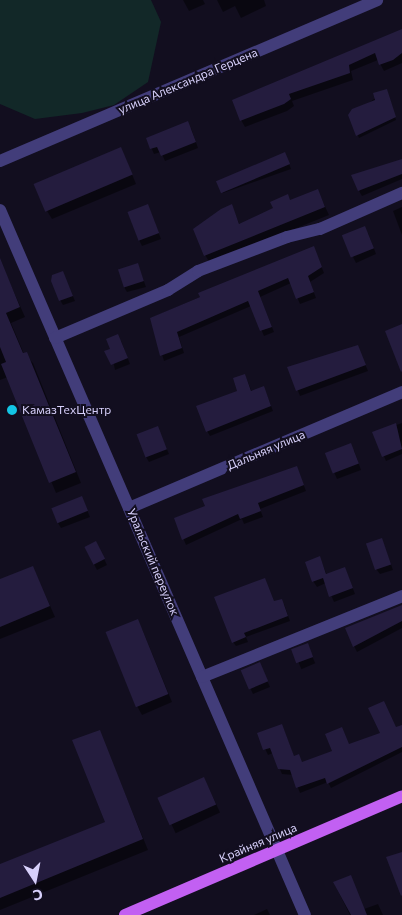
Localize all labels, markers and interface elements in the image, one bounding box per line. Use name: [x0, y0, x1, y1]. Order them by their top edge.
street label: улица Александра Герцена: [116, 45, 260, 117]
place label: КамазТехЦентр: [22, 403, 111, 417]
marker: КамазТехЦентр: [6, 404, 18, 416]
street label: Дальняя улица: [225, 427, 307, 473]
street label: Уральский переулок: [124, 506, 182, 618]
street label: Крайняя улица: [217, 820, 299, 866]
north arrow: [10, 855, 60, 905]
text: С: [32, 886, 44, 904]

